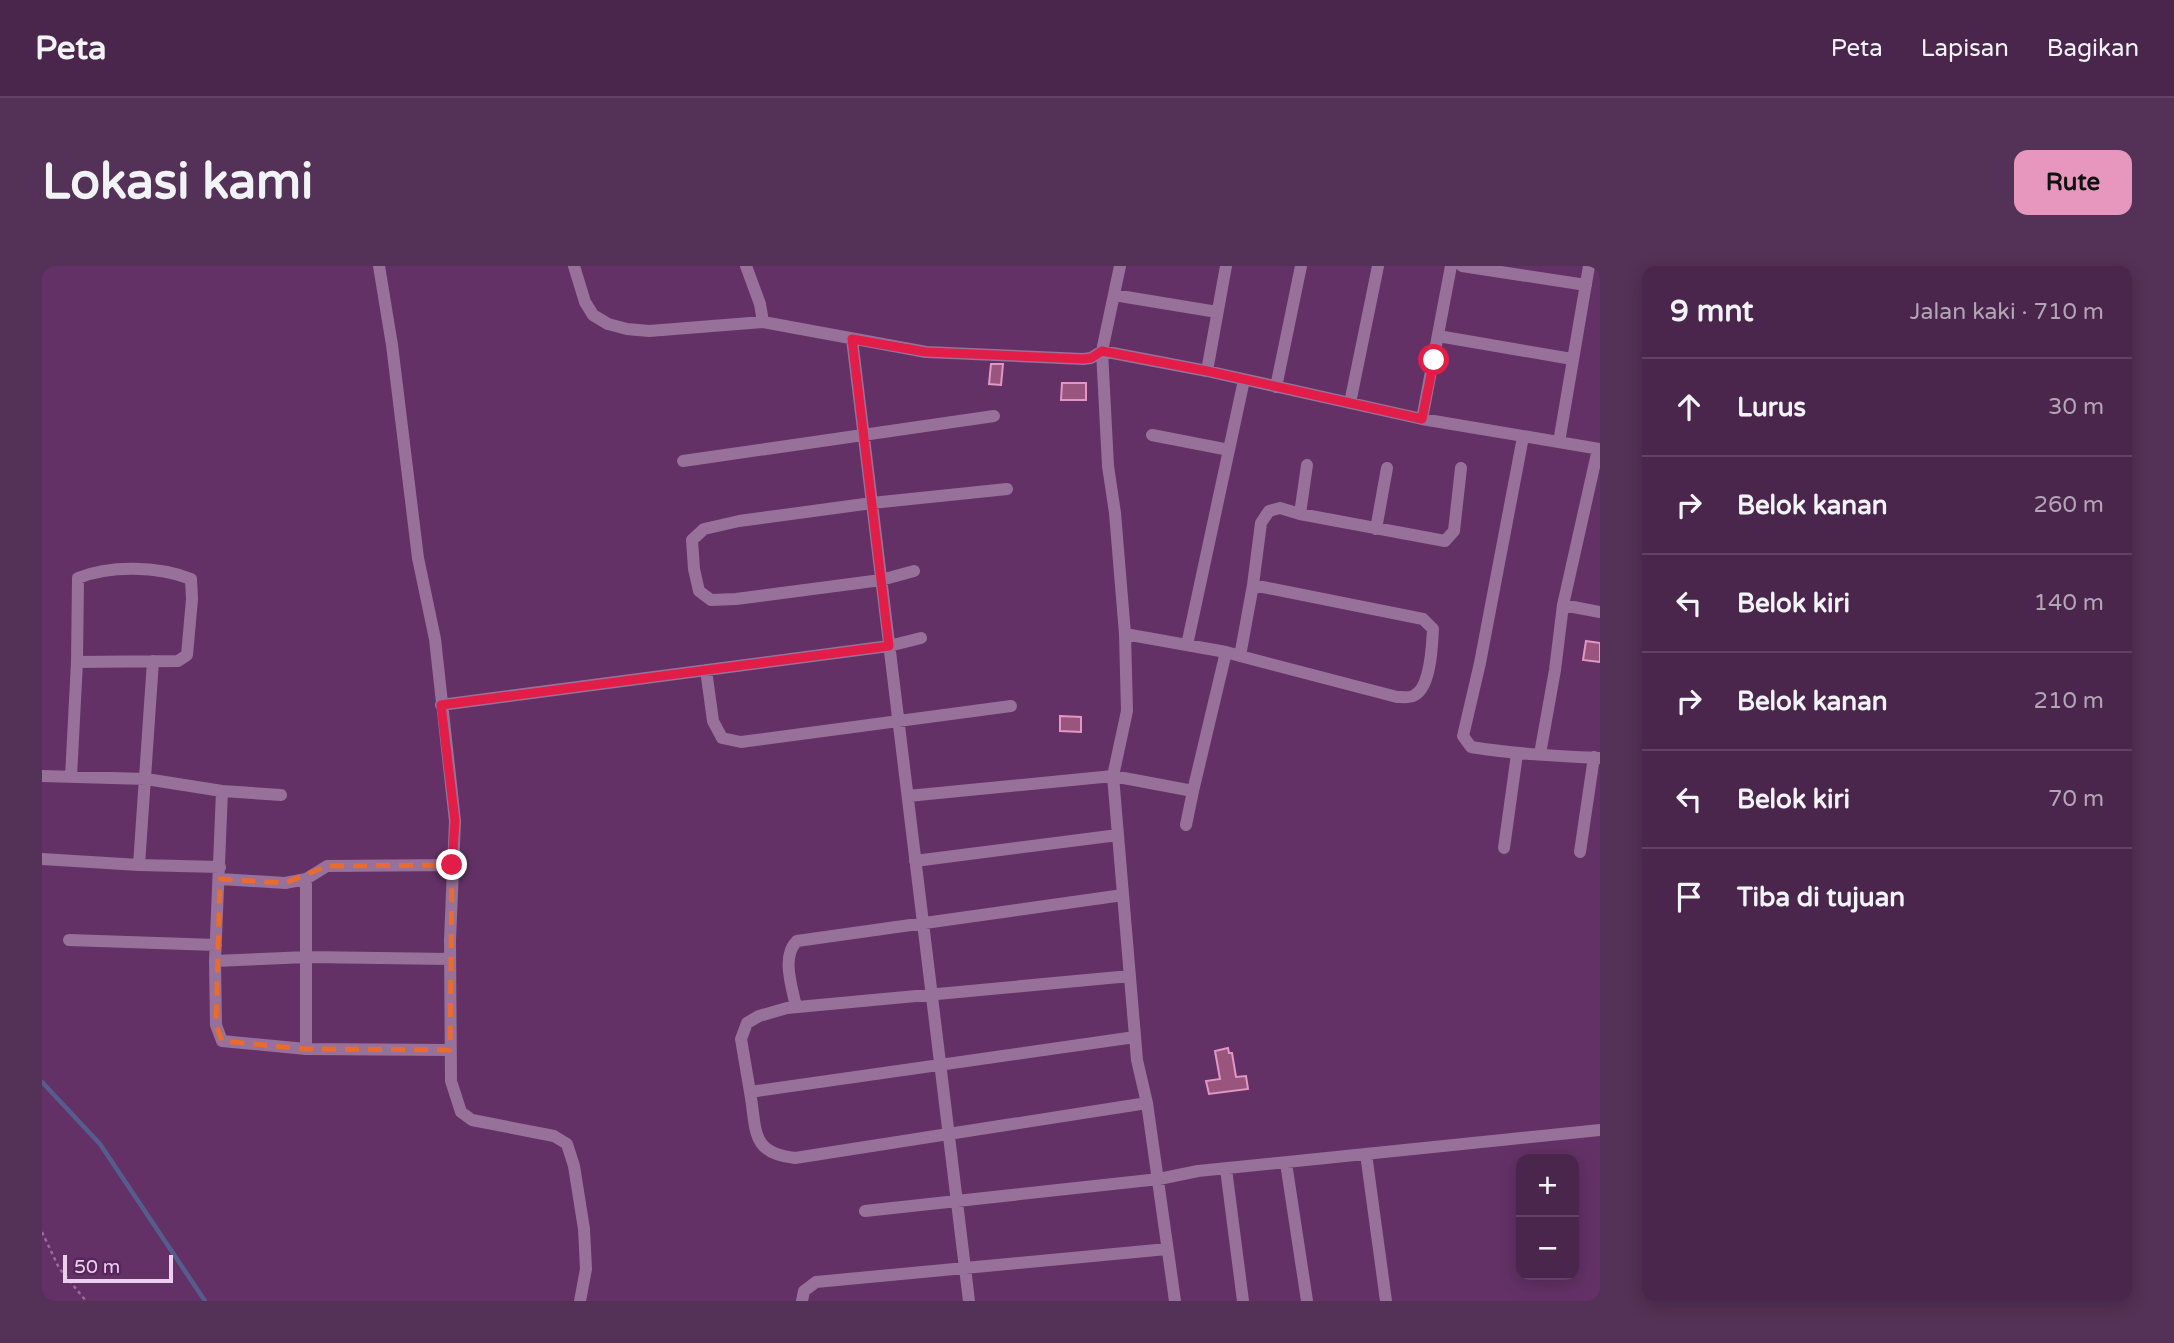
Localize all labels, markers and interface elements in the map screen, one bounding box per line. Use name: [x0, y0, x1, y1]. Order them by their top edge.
text: Peta: [35, 29, 107, 68]
text: Peta: [1831, 34, 1883, 63]
text: Lapisan: [1921, 34, 2009, 63]
text: Bagikan: [2047, 34, 2139, 63]
button: Rute: [2014, 150, 2132, 215]
text: Lokasi kami: [42, 153, 313, 212]
text: 9 mnt: [1670, 293, 1754, 330]
text: Jalan kaki · 710 m: [1910, 298, 2104, 326]
route start: [1418, 344, 1449, 375]
icon: ahead: [1670, 388, 1708, 426]
text: Lurus: [1737, 392, 1806, 423]
text: 30 m: [2048, 393, 2104, 421]
icon: right: [1670, 486, 1708, 524]
text: Belok kanan: [1737, 490, 1888, 521]
text: 260 m: [2034, 491, 2104, 519]
icon: left: [1670, 584, 1708, 622]
text: Belok kiri: [1737, 588, 1850, 619]
text: 140 m: [2034, 589, 2104, 617]
icon: right: [1670, 682, 1708, 720]
text: Belok kanan: [1737, 686, 1888, 717]
text: 210 m: [2034, 687, 2104, 715]
icon: left: [1670, 780, 1708, 818]
text: Belok kiri: [1737, 784, 1850, 815]
text: 70 m: [2048, 785, 2104, 813]
route end: [436, 849, 467, 880]
icon: arrive: [1670, 878, 1708, 916]
text: Tiba di tujuan: [1737, 882, 1905, 913]
map controls: [1516, 1154, 1579, 1280]
button: +: [1516, 1154, 1579, 1217]
button: −: [1516, 1217, 1579, 1280]
scale bar: [63, 1252, 173, 1284]
text: 50 m: [74, 1256, 120, 1278]

